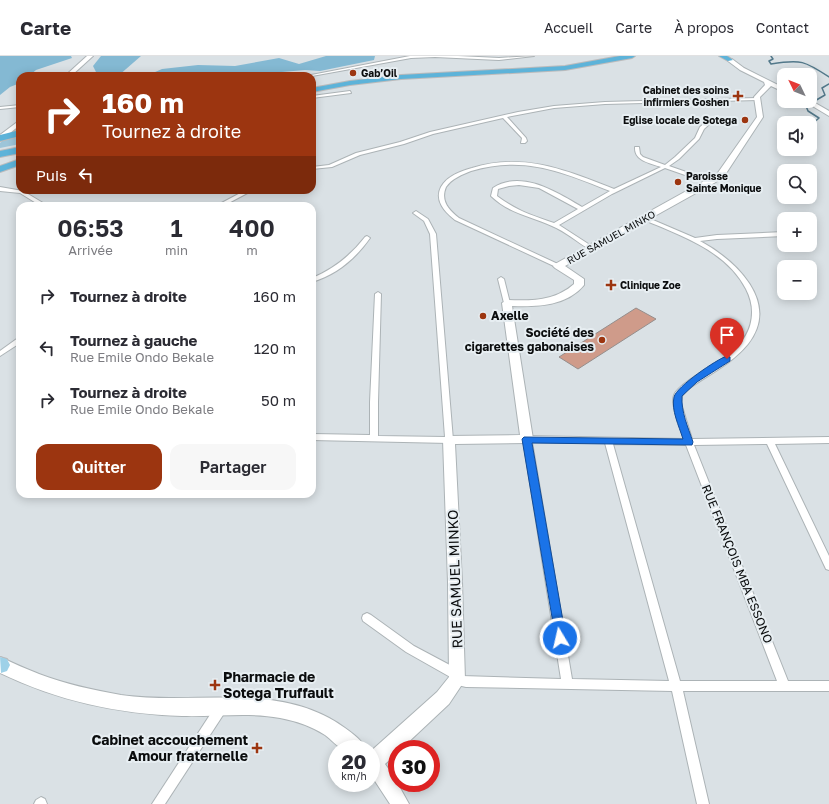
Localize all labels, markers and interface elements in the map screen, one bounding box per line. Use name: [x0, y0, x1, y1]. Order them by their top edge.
text: Carte: [20, 16, 71, 39]
text: Accueil: [544, 19, 593, 36]
text: Carte: [615, 19, 652, 36]
text: À propos: [674, 19, 734, 36]
text: Contact: [756, 19, 809, 36]
place label: Gab’Oil: [361, 67, 398, 79]
marker: Gab’Oil: [348, 68, 358, 78]
north arrow: [777, 68, 817, 108]
map controls: [777, 68, 817, 300]
place label: Cabinet des soins infirmiers Goshen: [643, 84, 729, 108]
text: 160 m: [102, 86, 184, 119]
icon: right: [36, 88, 88, 140]
marker: Cabinet des soins infirmiers Goshen: [732, 90, 744, 102]
place label: Eglise locale de Sotega: [623, 114, 737, 126]
marker: Eglise locale de Sotega: [740, 115, 750, 125]
button: sound: [777, 116, 817, 156]
text: Tournez à droite: [102, 120, 241, 142]
icon: left: [75, 164, 97, 186]
button: search: [777, 164, 817, 204]
text: Puis: [36, 166, 67, 184]
place label: Paroisse Sainte Monique: [686, 170, 761, 194]
marker: Paroisse Sainte Monique: [673, 177, 683, 187]
street label: RUE SAMUEL MINKO: [565, 208, 657, 266]
button: +: [777, 212, 817, 252]
text: 06:53: [57, 213, 124, 242]
text: 1: [170, 213, 182, 242]
text: 400: [229, 213, 275, 242]
text: Arrivée: [68, 242, 113, 258]
text: min: [165, 242, 188, 258]
text: m: [246, 242, 258, 258]
button: −: [777, 260, 817, 300]
marker: Clinique Zoe: [605, 279, 617, 291]
place label: Clinique Zoe: [620, 279, 681, 291]
icon: right: [36, 285, 58, 307]
text: Tournez à droite: [70, 287, 187, 305]
text: 160 m: [253, 287, 296, 305]
place label: Axelle: [491, 308, 529, 323]
marker: Axelle: [478, 311, 488, 321]
pin: [710, 318, 744, 359]
icon: arrive: [716, 324, 738, 346]
place label: Société des cigarettes gabonaises: [465, 325, 594, 354]
text: Tournez à gauche: [70, 331, 197, 349]
marker: Société des cigarettes gabonaises: [597, 335, 607, 345]
icon: left: [36, 337, 58, 359]
text: 120 m: [254, 339, 296, 357]
text: Rue Emile Ondo Bekale: [70, 349, 214, 365]
text: Tournez à droite: [70, 383, 187, 401]
icon: right: [36, 389, 58, 411]
text: 50 m: [261, 391, 296, 409]
text: Rue Emile Ondo Bekale: [70, 401, 214, 417]
button: Quitter: [36, 444, 162, 490]
button: Partager: [170, 444, 296, 490]
street label: RUE FRANÇOIS MBA ESSONO: [699, 482, 776, 645]
street label: RUE SAMUEL MINKO: [444, 509, 465, 649]
position arrow: [539, 617, 581, 659]
place label: Pharmacie de Sotega Truffault: [223, 668, 334, 701]
marker: Pharmacie de Sotega Truffault: [210, 680, 220, 690]
place label: Cabinet accouchement Amour fraternelle: [91, 731, 248, 764]
speed limit sign: 30: [388, 740, 440, 792]
marker: Cabinet accouchement Amour fraternelle: [251, 742, 263, 754]
text: 20: [341, 749, 367, 773]
text: km/h: [341, 770, 367, 782]

